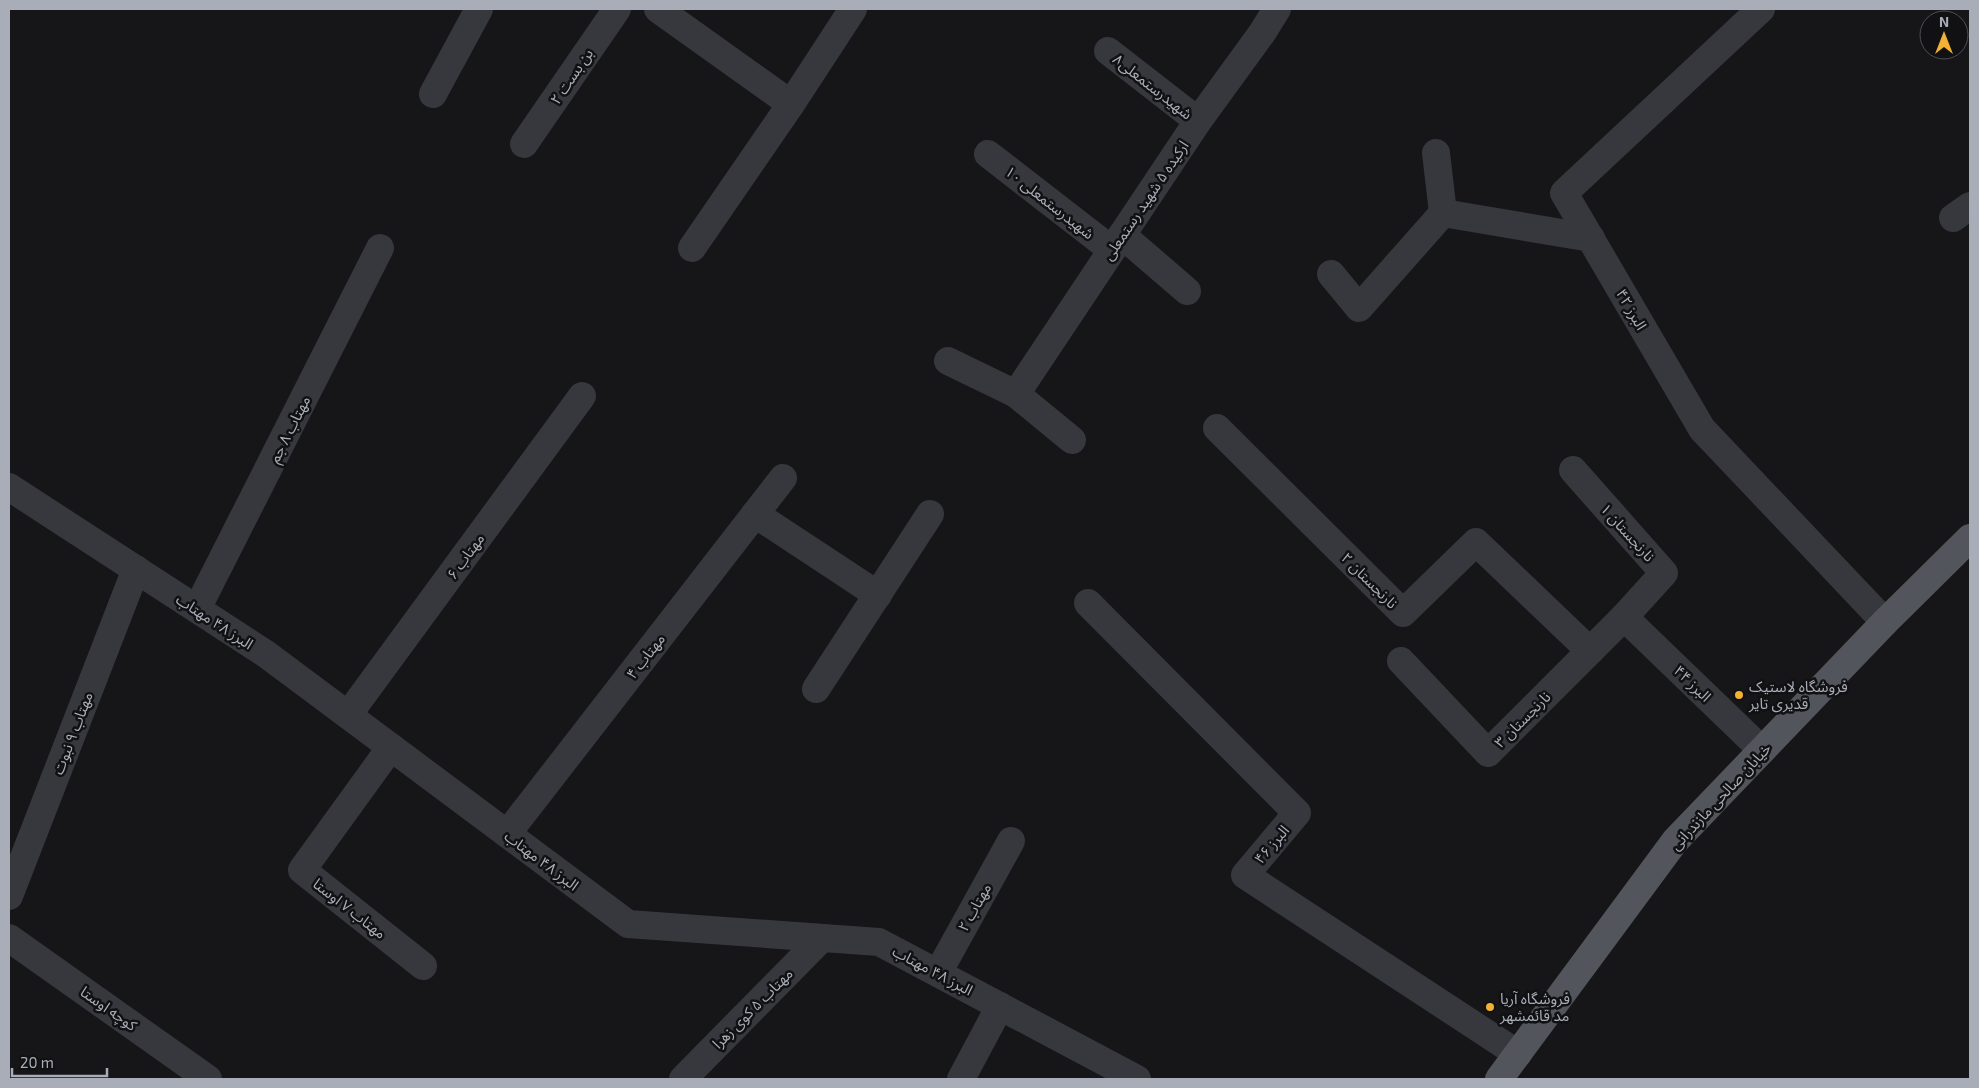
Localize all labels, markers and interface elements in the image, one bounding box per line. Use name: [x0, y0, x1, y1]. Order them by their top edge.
north arrow: [1919, 10, 1969, 60]
text: N: [1939, 13, 1949, 30]
street label: بن بست ۲: [546, 45, 597, 108]
street label: شهیدرستمعلی۸: [1109, 49, 1197, 124]
street label: ارکیده ۵ شهید رستمعلی: [1098, 137, 1193, 264]
street label: شهیدرستمعلی ۱۰: [1001, 162, 1098, 243]
street label: البرز ۴۲: [1612, 285, 1651, 333]
street label: مهتاب ۸ جم: [264, 392, 316, 467]
street label: نارنجستان ۱: [1596, 499, 1659, 565]
street label: مهتاب ۶: [442, 530, 488, 583]
street label: نارنجستان ۲: [1337, 548, 1402, 613]
street label: البرز ۴۸ مهتاب: [173, 589, 257, 653]
street label: مهتاب ۴: [622, 630, 669, 683]
street label: البرز ۴۴: [1670, 661, 1715, 706]
place label: فروشگاه لاستیک قدیری تایر: [1748, 677, 1848, 713]
street label: نارنجستان ۳: [1490, 687, 1555, 752]
street label: مهتاب ۹ نبوت: [48, 689, 97, 777]
marker: فروشگاه لاستیک قدیری تایر: [1733, 689, 1745, 701]
street label: خیابان صالحی مازندرانی: [1666, 739, 1775, 854]
street label: البرز ۴۶: [1250, 821, 1293, 868]
street label: البرز ۴۸ مهتاب: [501, 826, 583, 895]
street label: مهتاب ۷ اوستا: [309, 874, 390, 943]
street label: مهتاب ۲: [953, 880, 995, 935]
street label: البرز ۴۸ مهتاب: [889, 941, 976, 1000]
street label: مهتاب ۵ کوی زهرا: [708, 964, 797, 1053]
street label: کوچه اوستا: [76, 982, 141, 1036]
place label: فروشگاه آریا مد قائمشهر: [1499, 989, 1570, 1025]
marker: فروشگاه آریا مد قائمشهر: [1484, 1001, 1496, 1013]
scale bar: [12, 1046, 108, 1078]
text: 20 m: [20, 1053, 54, 1071]

